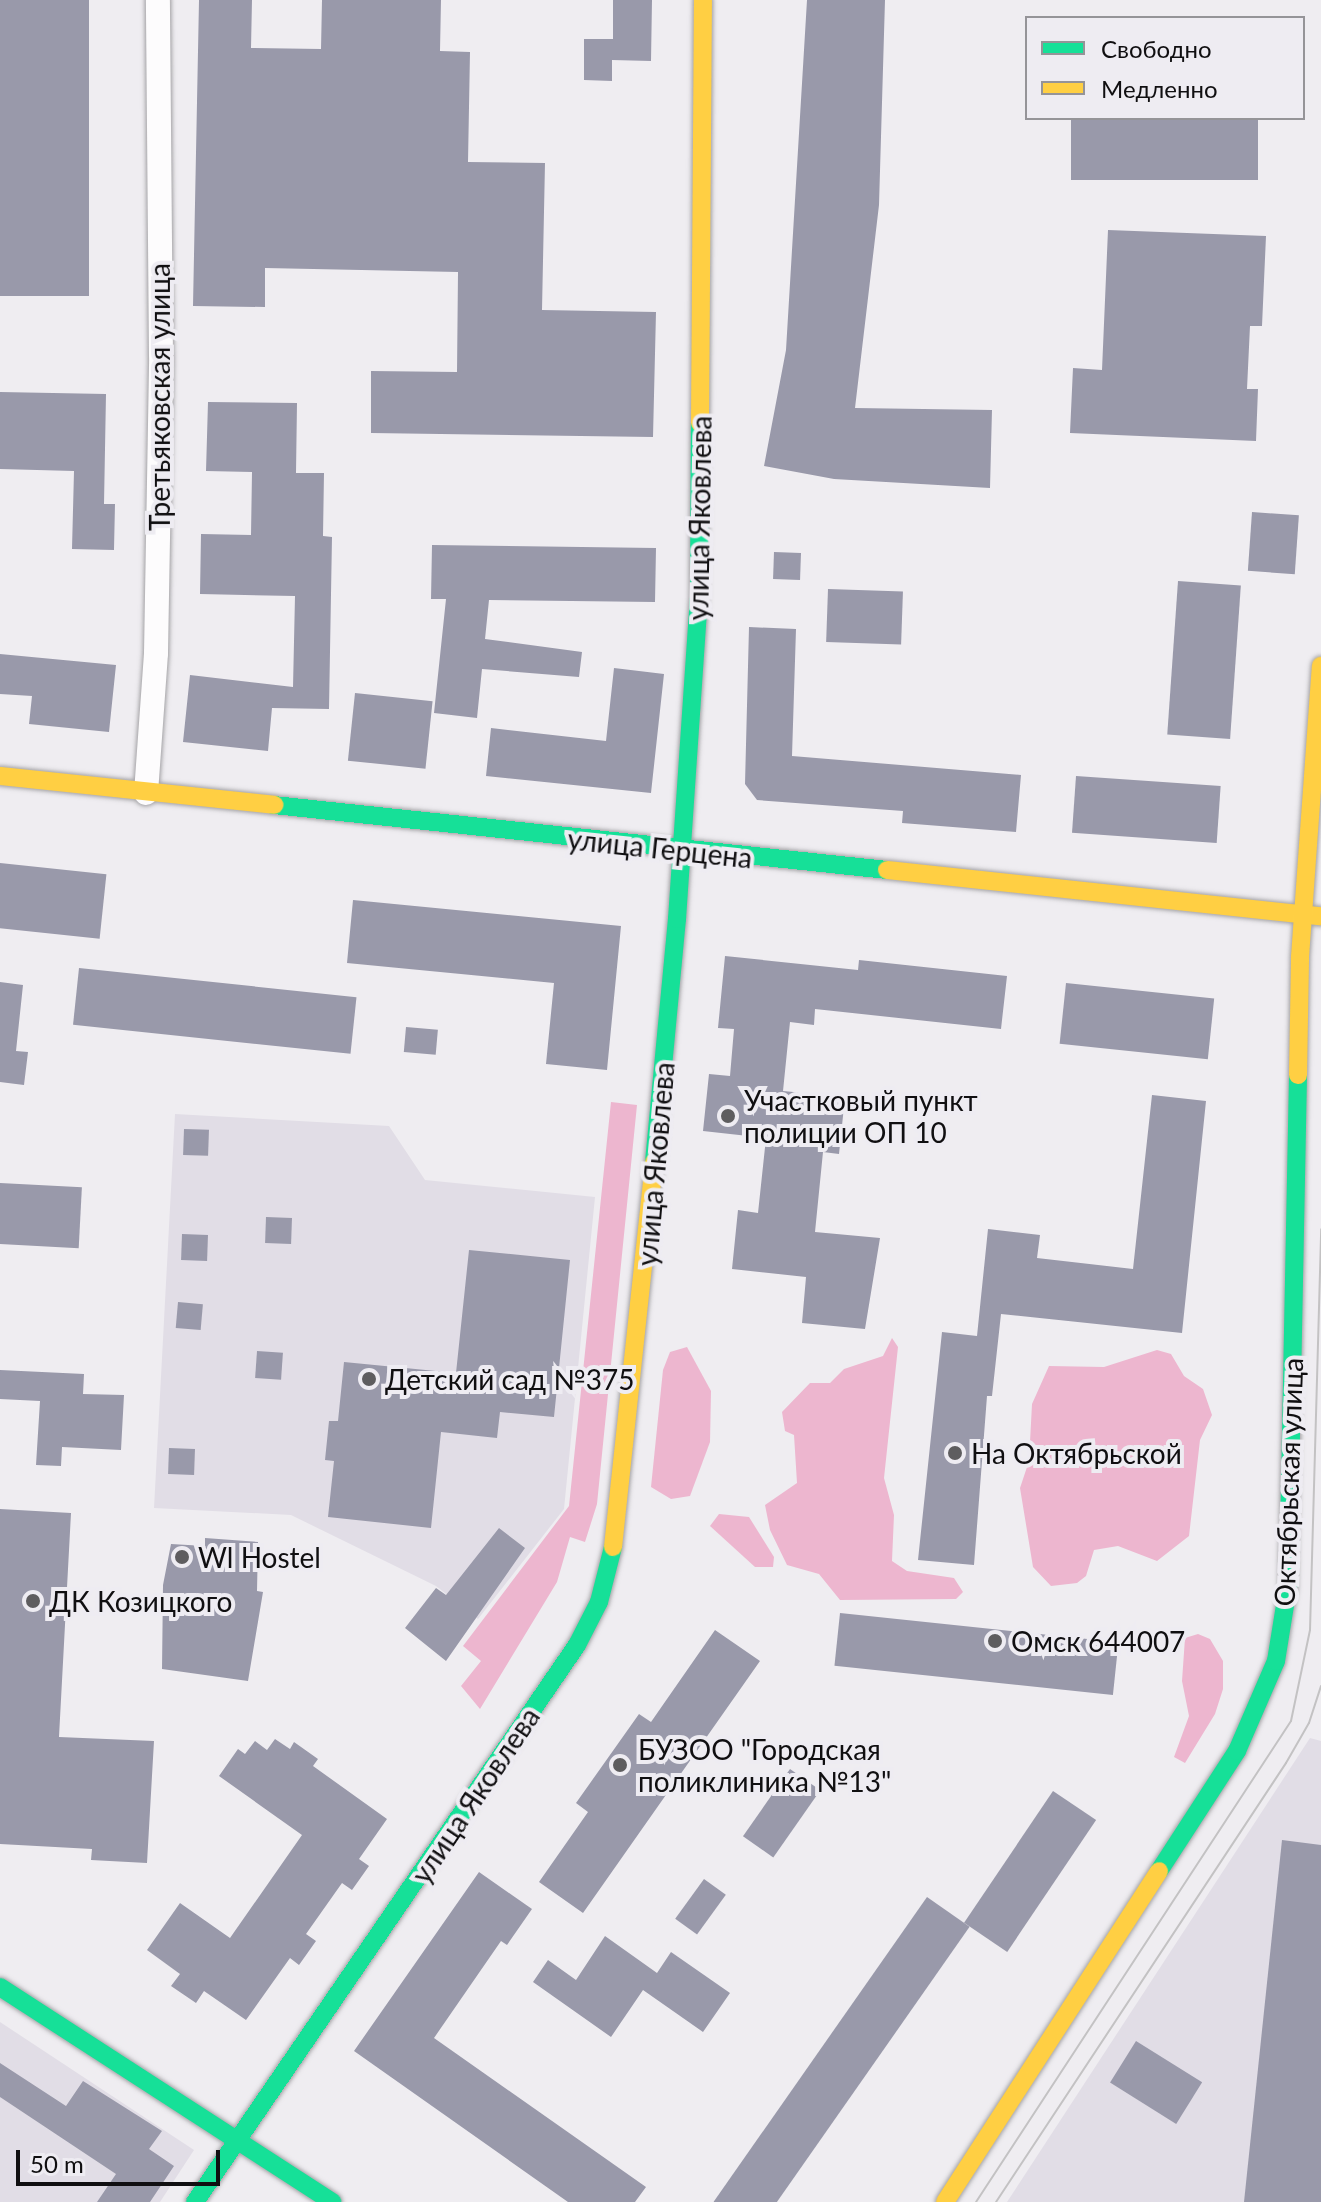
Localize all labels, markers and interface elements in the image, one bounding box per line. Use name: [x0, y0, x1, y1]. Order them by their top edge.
legend: [1025, 16, 1305, 120]
text: Свободно: [1101, 34, 1212, 63]
text: Медленно: [1101, 74, 1218, 103]
street label: Третьяковская улица: [142, 263, 176, 531]
street label: улица Яковлева: [680, 415, 718, 621]
street label: улица Герцена: [566, 822, 754, 874]
street label: улица Яковлева: [629, 1061, 681, 1267]
place label: Участковый пункт полиции ОП 10: [744, 1083, 978, 1149]
marker: Участковый пункт полиции ОП 10: [719, 1107, 737, 1125]
street label: Октябрьская улица: [1267, 1357, 1309, 1607]
place label: Детский сад №375: [385, 1362, 634, 1396]
marker: Детский сад №375: [360, 1370, 378, 1388]
place label: На Октябрьской: [971, 1436, 1182, 1470]
marker: На Октябрьской: [946, 1444, 964, 1462]
place label: Wl Hostel: [198, 1540, 321, 1574]
marker: Wl Hostel: [173, 1548, 191, 1566]
place label: ДК Козицкого: [49, 1584, 232, 1618]
marker: ДК Козицкого: [24, 1592, 42, 1610]
place label: Омск 644007: [1011, 1624, 1185, 1658]
marker: Омск 644007: [986, 1632, 1004, 1650]
street label: улица Яковлева: [404, 1701, 546, 1889]
place label: БУЗОО "Городская поликлиника №13": [638, 1732, 891, 1798]
marker: БУЗОО "Городская поликлиника №13": [609, 1754, 631, 1776]
scale bar: [20, 2134, 224, 2184]
text: 50 m: [30, 2149, 84, 2178]

